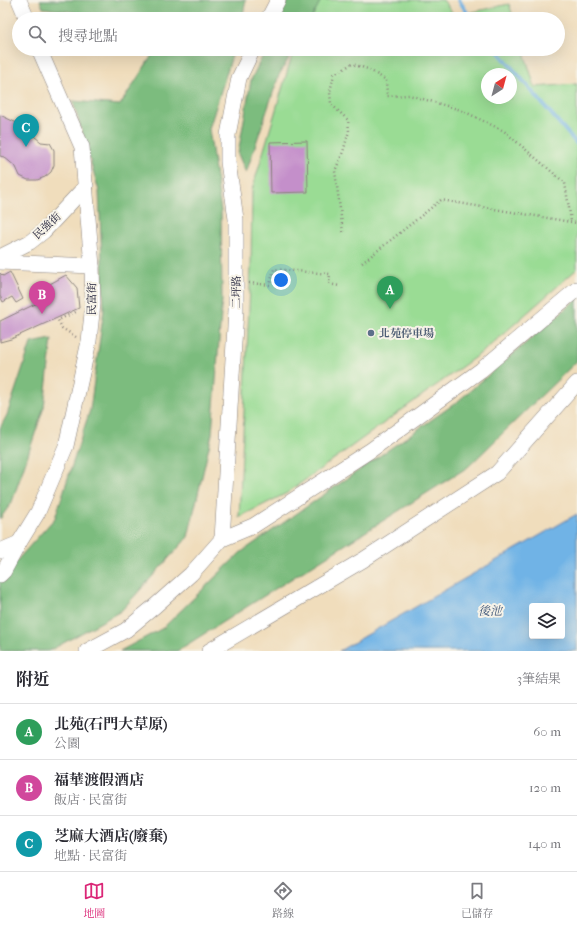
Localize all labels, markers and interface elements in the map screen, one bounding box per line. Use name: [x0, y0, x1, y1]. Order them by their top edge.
search box: [12, 12, 565, 56]
icon: search: [26, 23, 48, 45]
text: 搜尋地點: [58, 27, 118, 45]
north arrow: [481, 68, 517, 104]
pin: C: [13, 114, 39, 147]
street label: 民強街: [30, 210, 64, 242]
your location: [271, 270, 291, 290]
street label: 二坪路: [230, 276, 243, 309]
pin: A: [377, 276, 403, 309]
pin: B: [29, 281, 55, 314]
street label: 民富街: [85, 282, 99, 316]
place label: 北苑停車場: [379, 327, 434, 340]
marker: 北苑停車場: [366, 328, 376, 338]
map controls: [529, 603, 565, 639]
button: layers: [529, 603, 565, 639]
water label: 後池: [478, 604, 504, 618]
text: 附近: [16, 669, 50, 689]
text: 3筆結果: [517, 671, 561, 686]
text: 北苑(石門大草原): [54, 715, 167, 733]
text: A: [25, 724, 33, 739]
text: 60 m: [533, 724, 561, 739]
text: 公園: [54, 736, 80, 751]
text: 福華渡假酒店: [54, 771, 144, 789]
text: B: [25, 780, 33, 795]
text: 120 m: [529, 780, 561, 795]
text: 飯店 · 民富街: [54, 792, 127, 807]
text: 芝麻大酒店(廢棄): [54, 827, 167, 845]
text: C: [25, 836, 33, 851]
text: 140 m: [528, 836, 561, 851]
text: 地點 · 民富街: [54, 848, 127, 863]
tab: 地圖: [83, 880, 105, 920]
tab: 路線: [272, 880, 294, 920]
tab: 已儲存: [461, 880, 494, 920]

